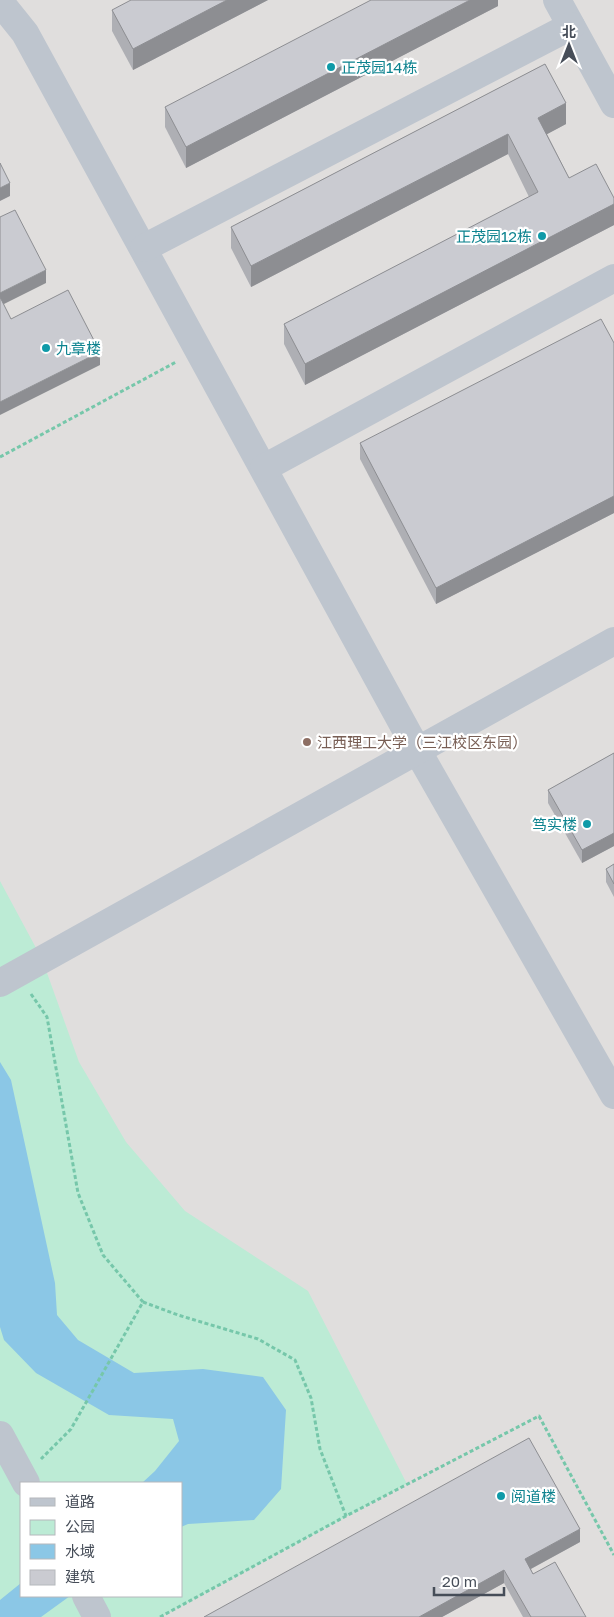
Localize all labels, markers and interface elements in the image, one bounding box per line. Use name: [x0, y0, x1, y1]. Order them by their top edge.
north arrow: [544, 20, 594, 70]
text: 北: [562, 23, 576, 40]
place label: 正茂园14栋: [341, 58, 417, 76]
marker: 正茂园14栋: [325, 61, 337, 73]
place label: 正茂园12栋: [456, 227, 532, 245]
marker: 正茂园12栋: [536, 230, 548, 242]
place label: 九章楼: [56, 339, 101, 357]
marker: 九章楼: [40, 342, 52, 354]
place label: 江西理工大学（三江校区东园）: [317, 733, 527, 751]
marker: 江西理工大学（三江校区东园）: [301, 736, 313, 748]
place label: 笃实楼: [532, 815, 577, 833]
marker: 笃实楼: [581, 818, 593, 830]
legend: [20, 1482, 182, 1597]
place label: 阅道楼: [511, 1487, 556, 1505]
marker: 阅道楼: [495, 1490, 507, 1502]
text: 道路: [65, 1492, 95, 1510]
text: 公园: [65, 1517, 95, 1535]
text: 水域: [65, 1542, 95, 1560]
scale bar: [434, 1564, 504, 1596]
text: 建筑: [65, 1567, 95, 1585]
text: 20 m: [442, 1572, 477, 1590]

